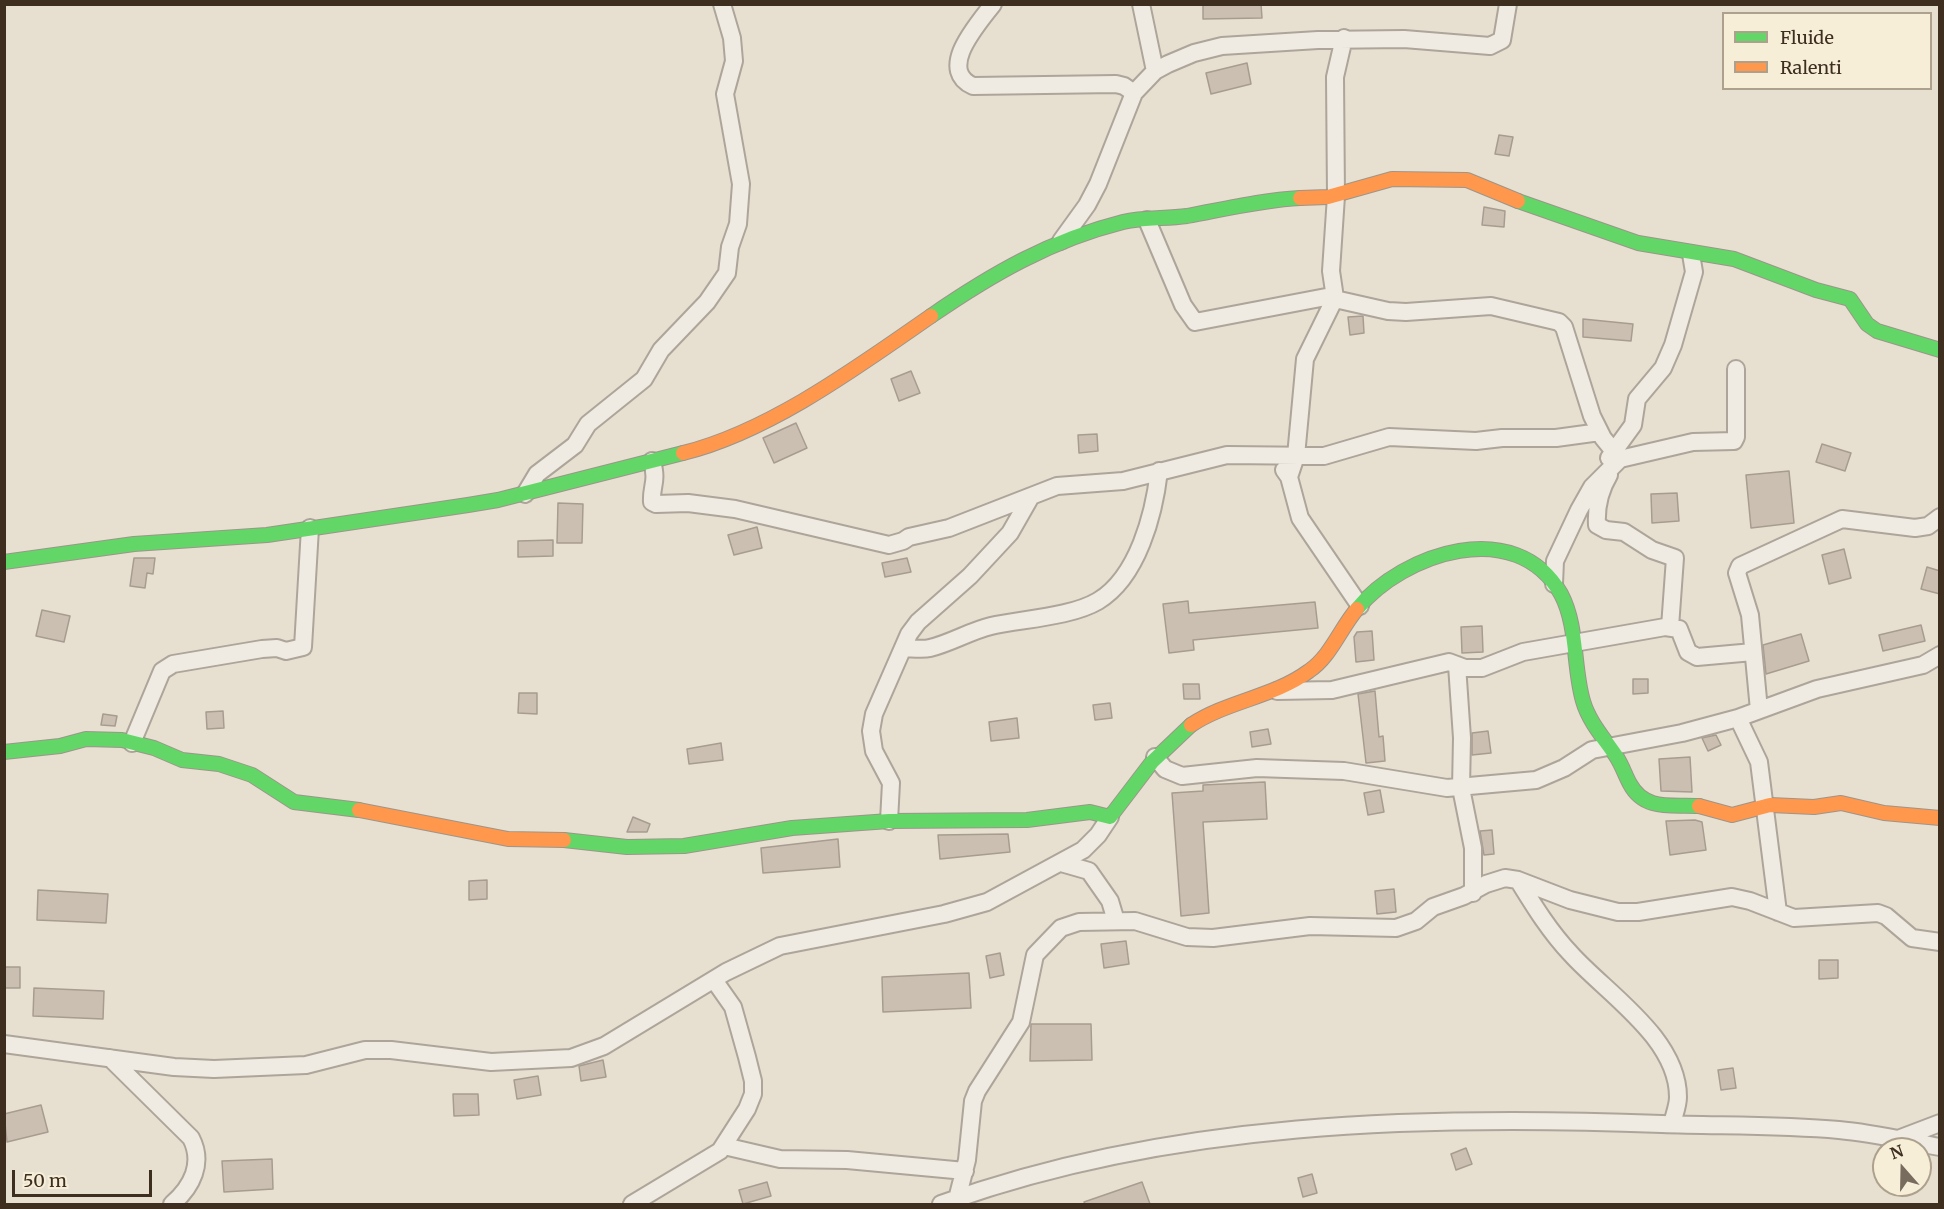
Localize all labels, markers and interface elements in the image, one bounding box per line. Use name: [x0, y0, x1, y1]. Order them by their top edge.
legend: [1722, 12, 1932, 90]
text: Fluide: [1780, 26, 1834, 49]
text: Ralenti: [1780, 56, 1842, 79]
north arrow: [1872, 1137, 1932, 1197]
text: N: [1887, 1140, 1906, 1164]
scale bar: [15, 1158, 154, 1196]
text: 50 m: [23, 1169, 67, 1192]

